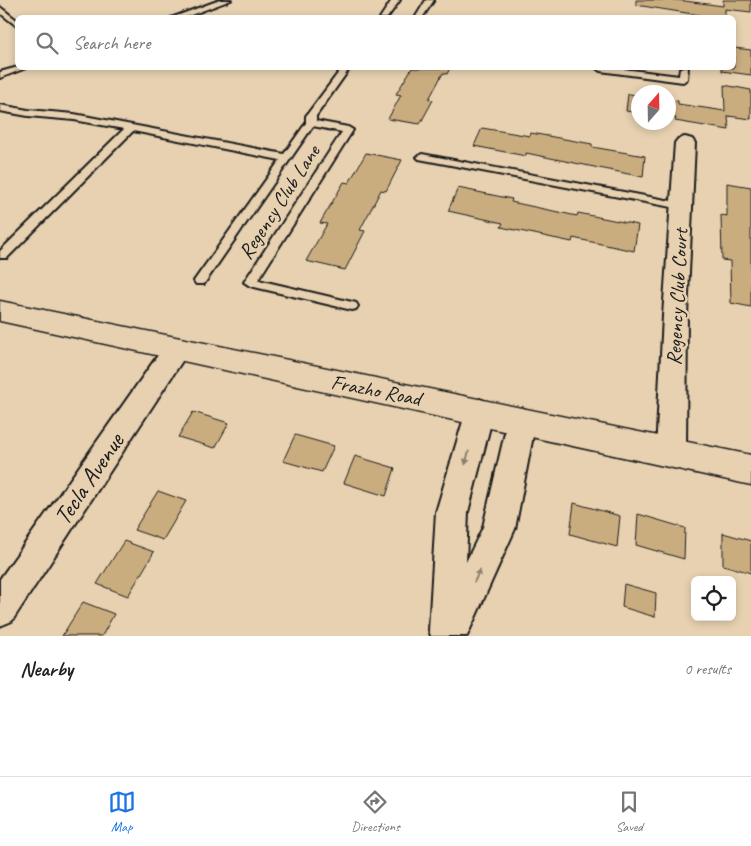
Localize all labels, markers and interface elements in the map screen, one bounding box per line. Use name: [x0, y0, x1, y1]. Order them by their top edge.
search box: [15, 15, 736, 70]
icon: search: [33, 29, 61, 57]
text: Search here: [73, 31, 150, 55]
north arrow: [631, 85, 676, 130]
street label: Regency Club Lane: [232, 139, 326, 264]
street label: Regency Club Court: [660, 226, 694, 366]
street label: Frazho Road: [329, 369, 427, 412]
street label: Tecla Avenue: [47, 425, 132, 531]
one-way arrow: [462, 451, 470, 466]
one-way arrow: [474, 569, 482, 583]
map controls: [691, 576, 736, 621]
button: locate: [691, 576, 736, 621]
text: Nearby: [20, 656, 73, 682]
text: 0 results: [684, 659, 731, 679]
tab: Map: [108, 788, 136, 835]
tab: Directions: [351, 788, 400, 835]
tab: Saved: [615, 788, 643, 835]

